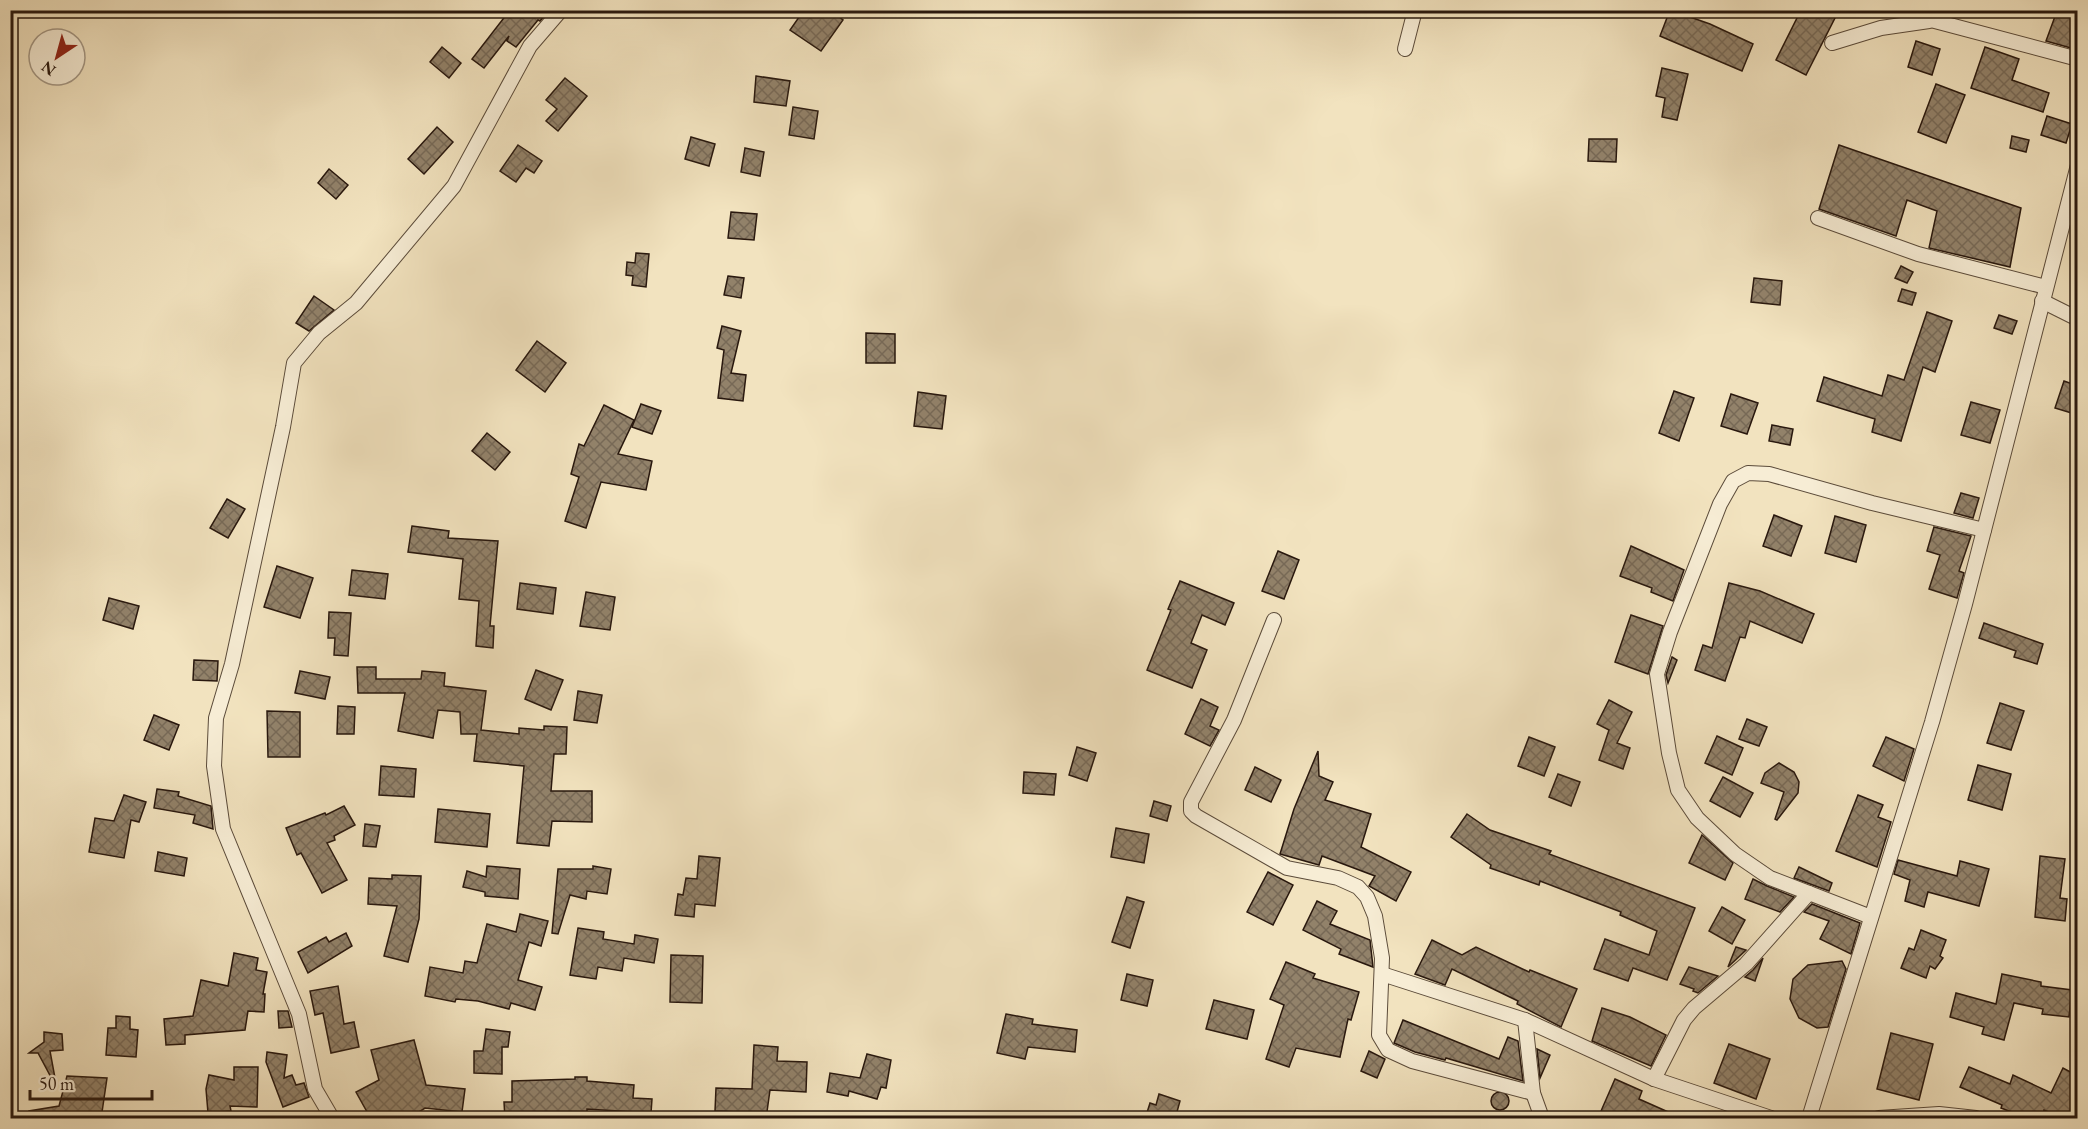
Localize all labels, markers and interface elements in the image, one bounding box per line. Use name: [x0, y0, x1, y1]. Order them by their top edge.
north arrow: [27, 27, 87, 87]
text: N: [37, 56, 60, 81]
scale bar: [30, 1063, 152, 1101]
text: 50 m: [39, 1072, 74, 1095]

